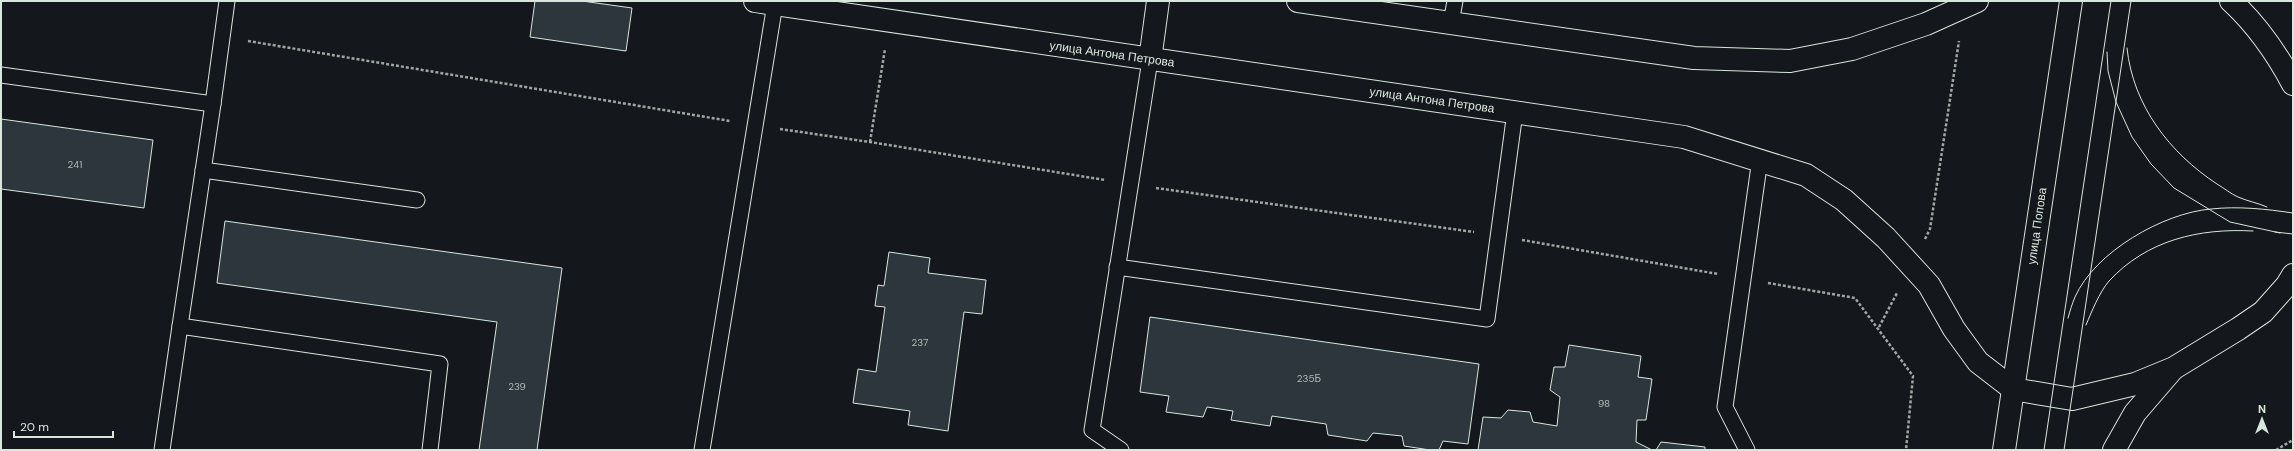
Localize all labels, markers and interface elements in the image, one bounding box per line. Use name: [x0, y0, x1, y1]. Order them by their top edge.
street label: улица Антона Петрова: [1048, 37, 1176, 71]
street label: улица Антона Петрова: [1368, 83, 1496, 117]
house number: 241: [68, 158, 82, 171]
street label: улица Попова: [2024, 186, 2050, 266]
house number: 237: [912, 336, 928, 349]
house number: 235Б: [1297, 372, 1322, 385]
house number: 239: [508, 380, 526, 393]
house number: 98: [1598, 397, 1610, 410]
north arrow: [2242, 399, 2282, 439]
text: N: [2258, 402, 2266, 416]
scale bar: [14, 413, 113, 439]
text: 20 m: [20, 419, 49, 435]

